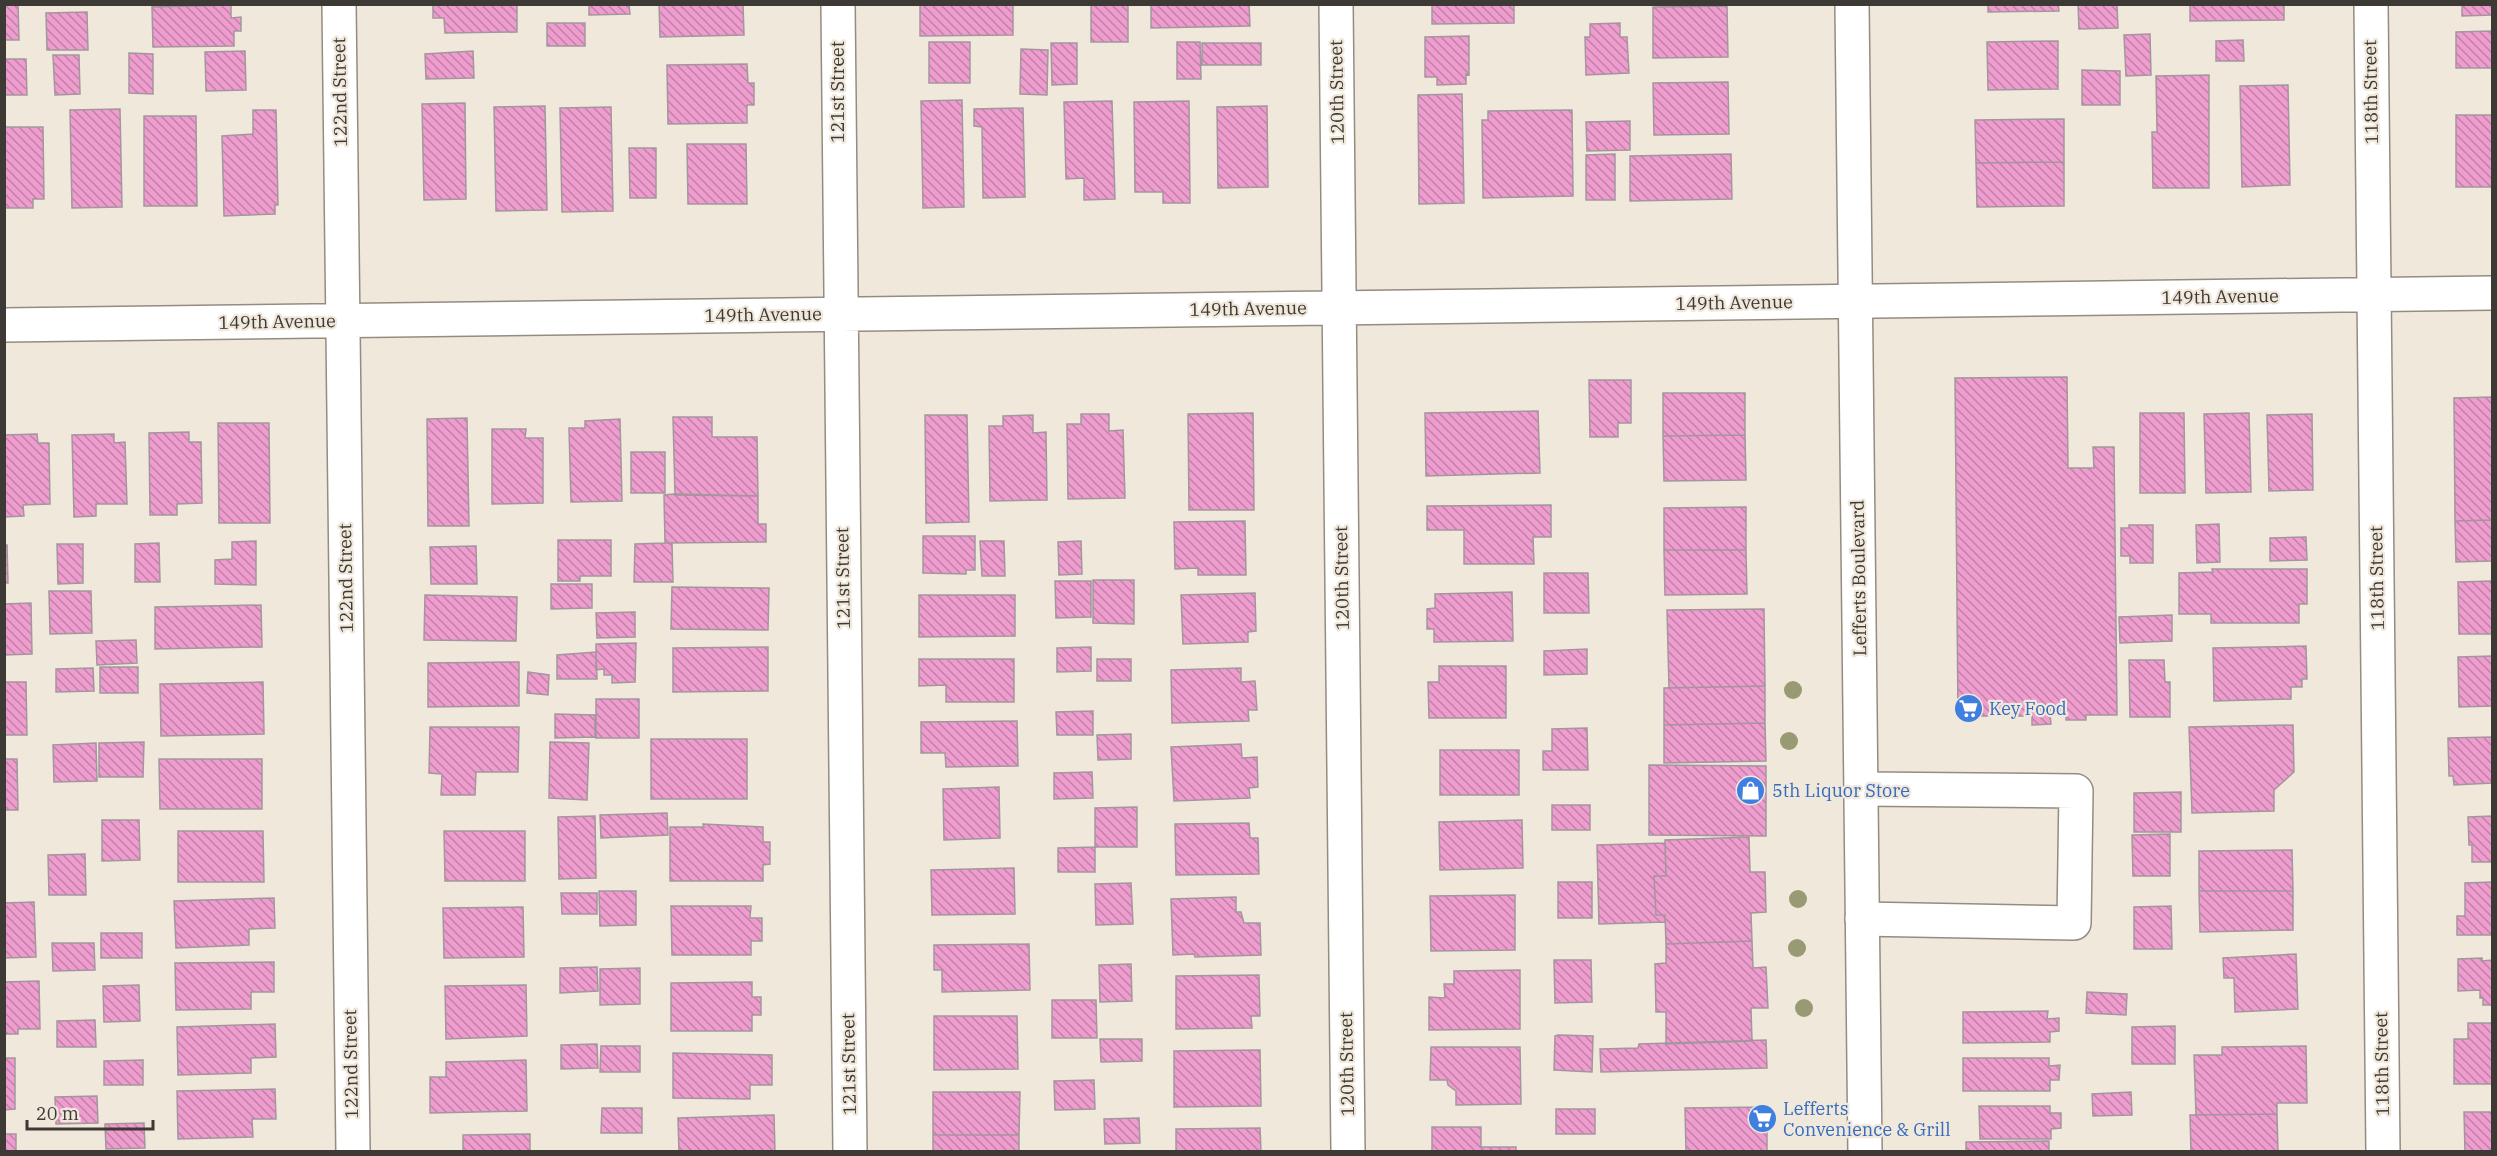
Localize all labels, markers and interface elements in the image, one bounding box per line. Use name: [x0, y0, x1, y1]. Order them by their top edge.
street label: 122nd Street: [327, 37, 352, 147]
street label: 120th Street: [1324, 39, 1349, 145]
street label: 118th Street: [2358, 39, 2383, 145]
street label: 121st Street: [826, 41, 849, 143]
street label: 149th Avenue: [2161, 284, 2279, 309]
street label: 149th Avenue: [1675, 290, 1793, 315]
street label: 149th Avenue: [1189, 296, 1307, 321]
street label: 149th Avenue: [704, 302, 822, 327]
street label: 149th Avenue: [218, 309, 336, 334]
street label: Lefferts Boulevard: [1846, 500, 1871, 656]
street label: 122nd Street: [333, 523, 358, 633]
street label: 120th Street: [1329, 525, 1354, 631]
street label: 118th Street: [2364, 525, 2389, 631]
street label: 121st Street: [830, 527, 855, 629]
supermarket icon: Key Food: [1952, 693, 1984, 725]
place label: Key Food: [1989, 697, 2067, 720]
shop icon: 5th Liquor Store: [1735, 775, 1767, 807]
place label: 5th Liquor Store: [1772, 779, 1910, 802]
street label: 122nd Street: [338, 1009, 363, 1119]
street label: 120th Street: [1334, 1011, 1359, 1117]
street label: 118th Street: [2369, 1011, 2394, 1117]
street label: 121st Street: [836, 1013, 861, 1115]
scale bar: [27, 1093, 153, 1131]
place label: Lefferts Convenience & Grill: [1783, 1097, 1951, 1141]
text: 20 m: [36, 1102, 79, 1125]
supermarket icon: Lefferts Convenience & Grill: [1746, 1103, 1778, 1135]

